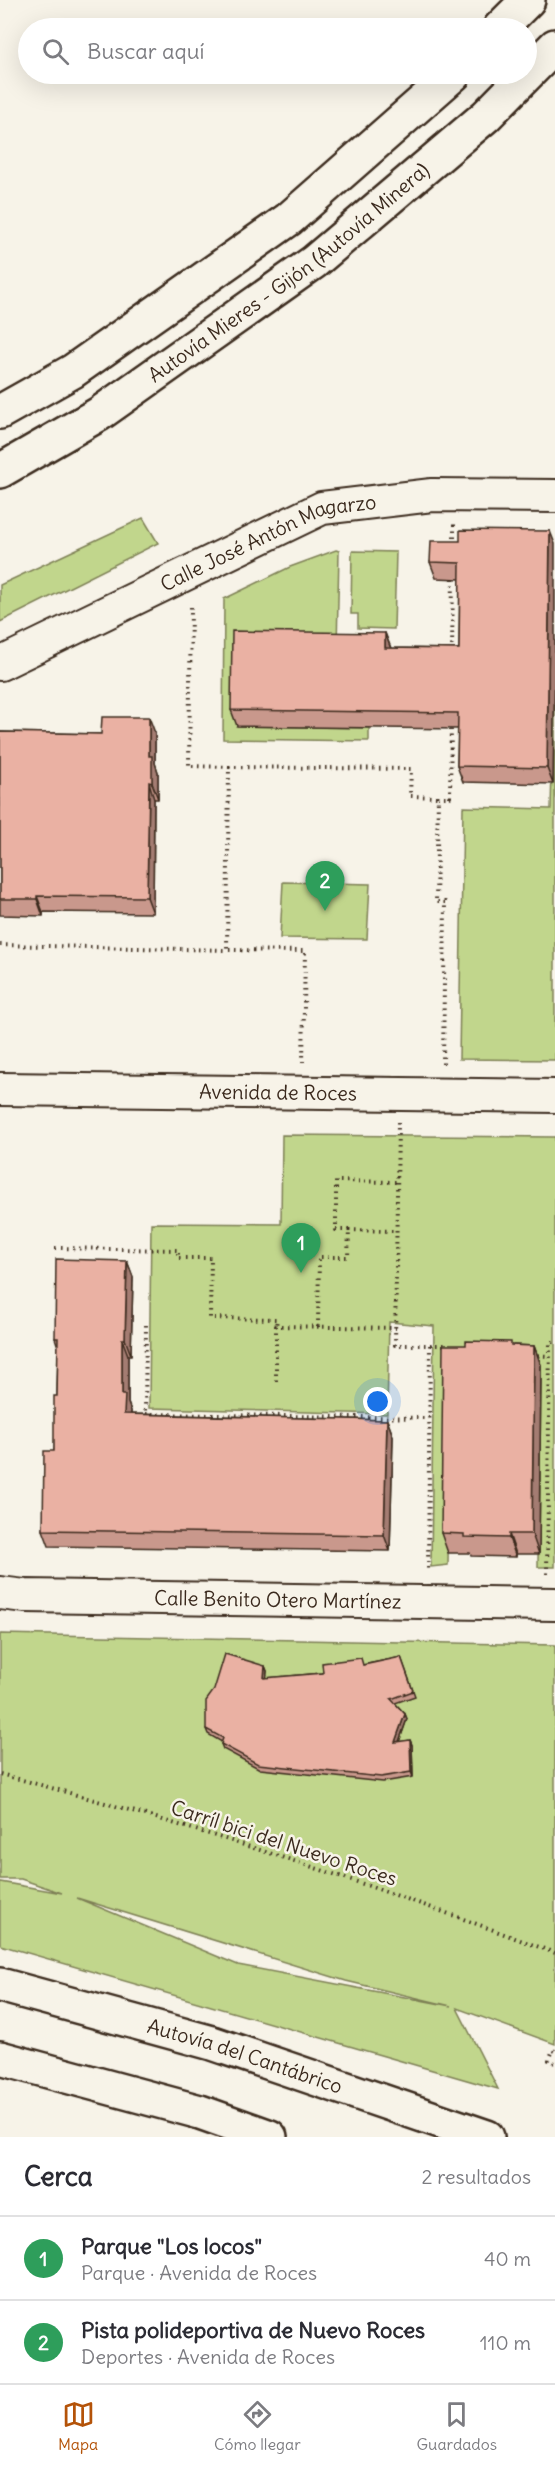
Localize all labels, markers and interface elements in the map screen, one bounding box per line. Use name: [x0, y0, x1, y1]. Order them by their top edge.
search box: [18, 18, 537, 84]
icon: search: [39, 35, 72, 68]
text: Buscar aquí: [87, 37, 204, 65]
street label: Autovía Mieres - Gijón (Autovía Minera): [143, 157, 434, 387]
street label: Calle José Antón Magarzo: [156, 489, 377, 596]
pin: 2: [306, 862, 344, 911]
street label: Avenida de Roces: [199, 1079, 357, 1106]
pin: 1: [282, 1224, 320, 1273]
your location: [363, 1387, 392, 1416]
street label: Calle Benito Otero Martínez: [154, 1585, 402, 1614]
street label: Carríl bici del Nuevo Roces: [168, 1794, 400, 1891]
street label: Autovía del Cantábrico: [145, 2013, 346, 2099]
text: Cerca: [24, 2160, 93, 2193]
text: 2 resultados: [422, 2164, 531, 2189]
text: Parque "Los locos": [81, 2232, 262, 2260]
text: 1: [40, 2246, 47, 2271]
text: 40 m: [484, 2246, 531, 2271]
text: Parque · Avenida de Roces: [81, 2260, 317, 2285]
text: Pista polideportiva de Nuevo Roces: [81, 2316, 425, 2344]
text: 2: [38, 2330, 49, 2355]
text: 110 m: [480, 2330, 531, 2355]
text: Deportes · Avenida de Roces: [81, 2344, 335, 2369]
tab: Mapa: [58, 2398, 98, 2454]
tab: Cómo llegar: [214, 2398, 301, 2454]
tab: Guardados: [417, 2398, 497, 2454]

